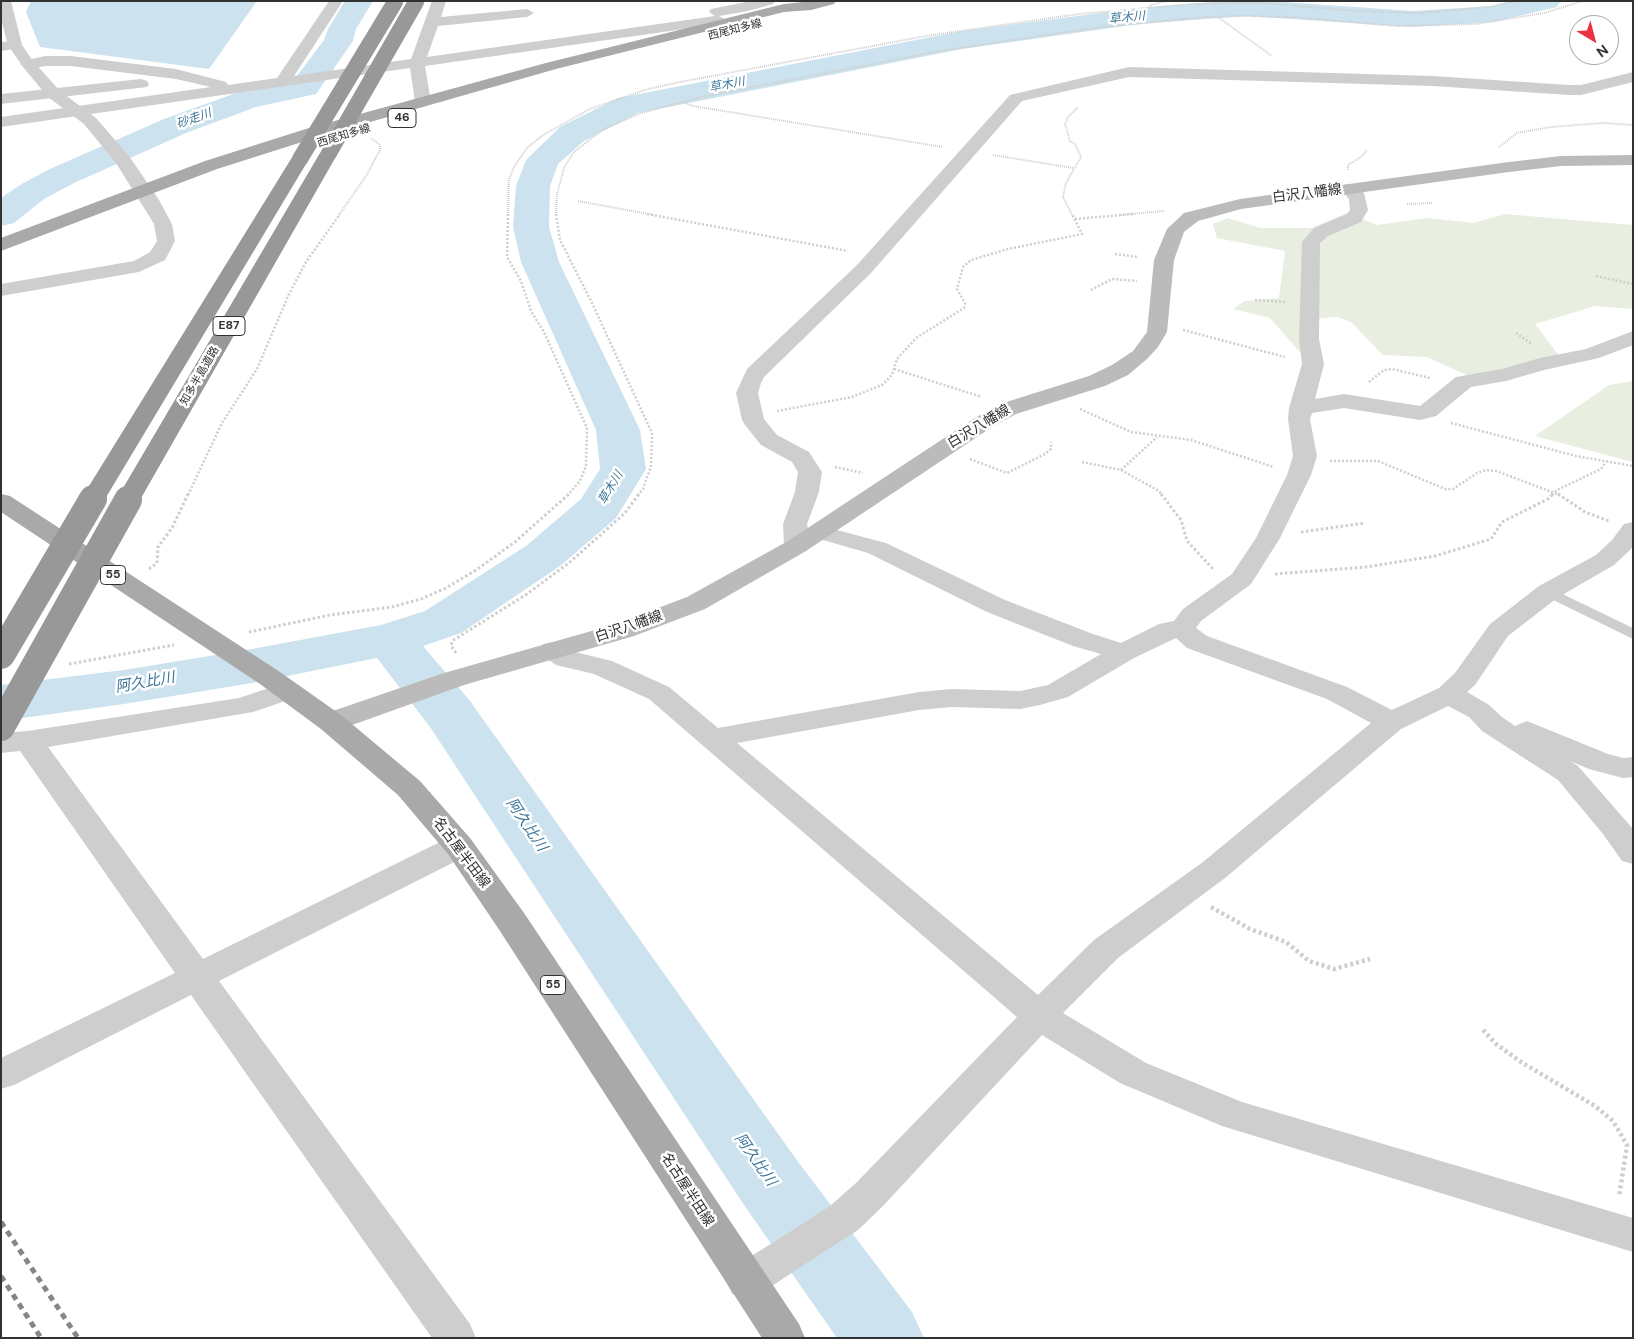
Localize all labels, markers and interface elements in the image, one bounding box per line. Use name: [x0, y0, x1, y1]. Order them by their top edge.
water label: 草木川: [1108, 9, 1146, 27]
north arrow: [1569, 15, 1619, 65]
street label: 西尾知多線: [707, 17, 763, 43]
text: N: [1593, 41, 1612, 61]
water label: 草木川: [708, 74, 746, 96]
water label: 砂走川: [175, 106, 213, 132]
road number: 46: [388, 109, 416, 128]
street label: 西尾知多線: [316, 122, 372, 150]
street label: 白沢八幡線: [1271, 181, 1343, 207]
road number: E87: [213, 316, 245, 336]
street label: 知多半島道路: [178, 344, 222, 408]
street label: 白沢八幡線: [945, 402, 1013, 452]
water label: 草木川: [596, 469, 626, 507]
road number: 55: [100, 566, 126, 584]
street label: 白沢八幡線: [593, 608, 665, 646]
water label: 阿久比川: [114, 669, 176, 697]
water label: 阿久比川: [502, 795, 550, 855]
street label: 名古屋半田線: [429, 814, 493, 892]
road number: 55: [540, 976, 566, 994]
water label: 阿久比川: [730, 1130, 780, 1190]
street label: 名古屋半田線: [657, 1150, 717, 1230]

